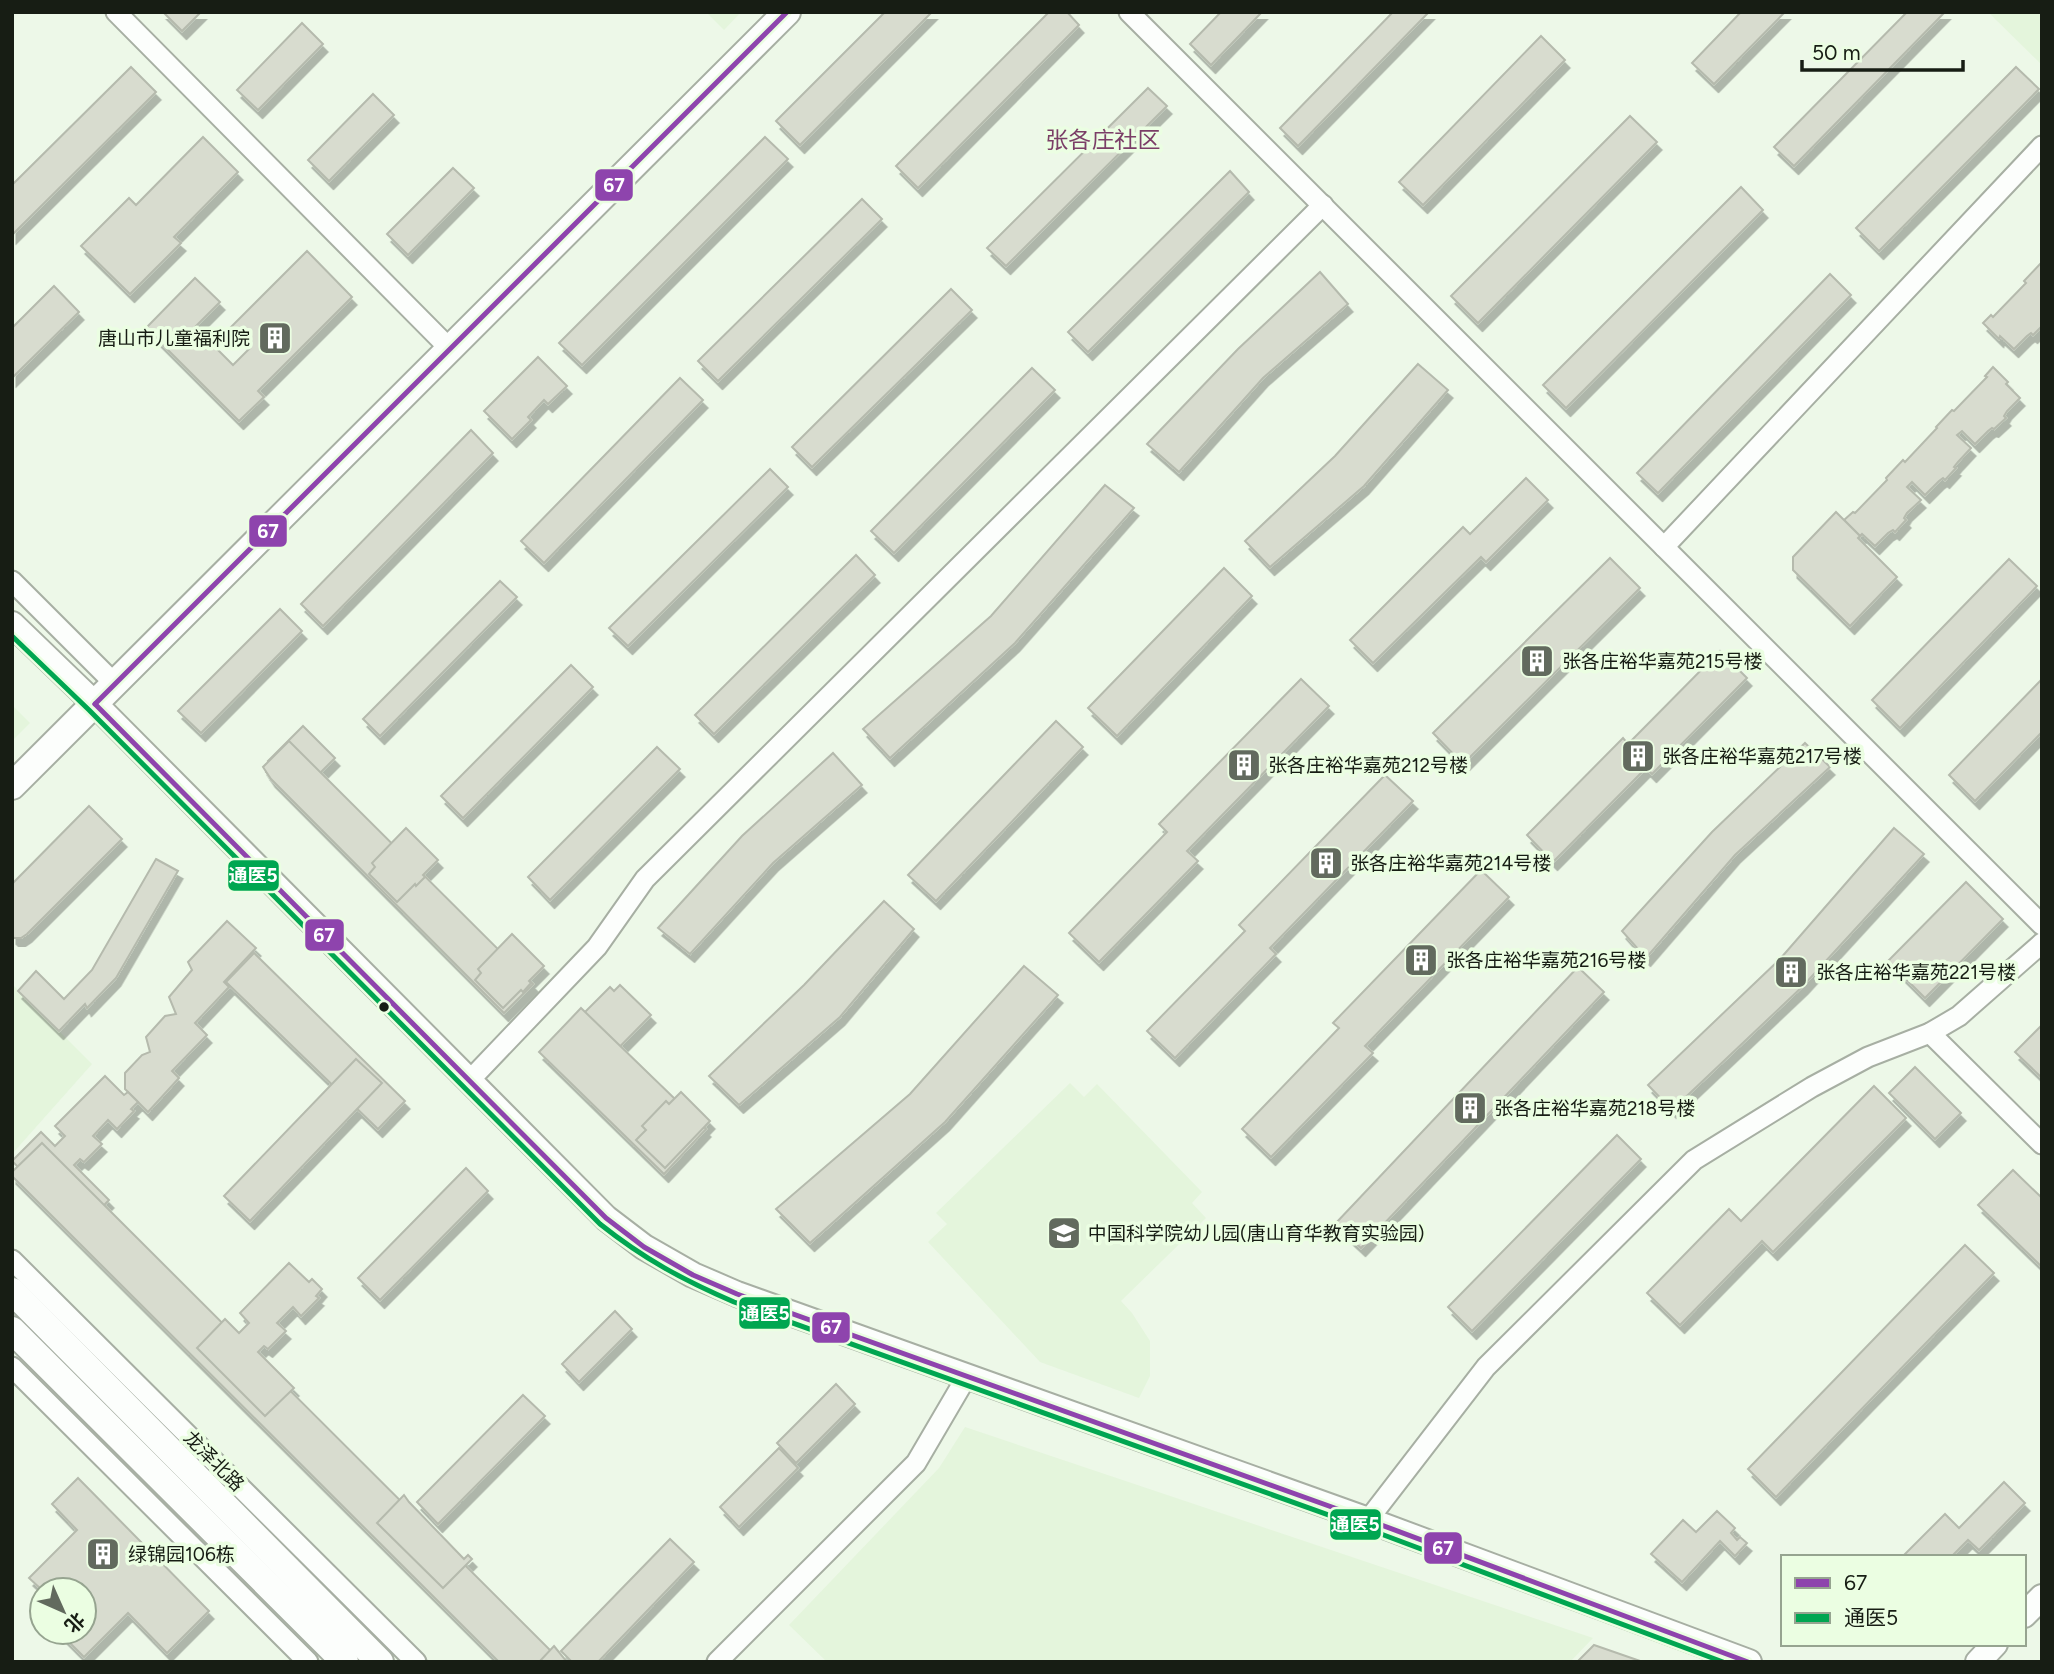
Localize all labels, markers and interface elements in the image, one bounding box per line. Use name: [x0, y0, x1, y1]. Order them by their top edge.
scale bar: [1802, 28, 1963, 72]
text: 50 m: [1812, 40, 1861, 65]
district label: 张各庄社区: [1046, 126, 1161, 154]
line badge: 67: [594, 168, 634, 202]
text: 67: [603, 174, 625, 197]
building icon: 唐山市儿童福利院: [256, 319, 294, 357]
place label: 唐山市儿童福利院: [98, 327, 250, 350]
line badge: 67: [248, 514, 288, 548]
text: 67: [257, 520, 279, 543]
building icon: 张各庄裕华嘉苑215号楼: [1518, 642, 1556, 680]
place label: 张各庄裕华嘉苑215号楼: [1562, 650, 1762, 673]
building icon: 张各庄裕华嘉苑217号楼: [1619, 737, 1657, 775]
place label: 张各庄裕华嘉苑217号楼: [1662, 745, 1862, 768]
building icon: 张各庄裕华嘉苑212号楼: [1225, 746, 1263, 784]
place label: 张各庄裕华嘉苑212号楼: [1268, 754, 1468, 777]
building icon: 张各庄裕华嘉苑214号楼: [1307, 844, 1345, 882]
place label: 张各庄裕华嘉苑214号楼: [1350, 852, 1551, 875]
line badge: 通医5: [227, 859, 280, 892]
text: 通医5: [228, 864, 278, 887]
line badge: 67: [304, 918, 345, 952]
text: 67: [313, 924, 335, 947]
building icon: 张各庄裕华嘉苑216号楼: [1402, 941, 1440, 979]
place label: 张各庄裕华嘉苑216号楼: [1446, 949, 1646, 972]
building icon: 张各庄裕华嘉苑221号楼: [1772, 953, 1810, 991]
place label: 张各庄裕华嘉苑221号楼: [1816, 961, 2016, 984]
unlabelled marker: [377, 1000, 391, 1014]
building icon: 张各庄裕华嘉苑218号楼: [1451, 1089, 1489, 1127]
place label: 张各庄裕华嘉苑218号楼: [1494, 1097, 1695, 1120]
school or university icon: 中国科学院幼儿园(唐山育华教育实验园): [1045, 1214, 1083, 1252]
place label: 中国科学院幼儿园(唐山育华教育实验园): [1088, 1222, 1424, 1245]
line badge: 通医5: [738, 1296, 791, 1330]
text: 通医5: [740, 1302, 790, 1325]
line badge: 67: [811, 1311, 851, 1344]
text: 67: [820, 1316, 842, 1339]
street label: 龙泽北路: [179, 1426, 249, 1496]
line badge: 通医5: [1329, 1508, 1382, 1541]
text: 通医5: [1330, 1513, 1380, 1536]
line badge: 67: [1423, 1531, 1463, 1565]
building icon: 绿锦园106栋: [84, 1535, 122, 1573]
text: 67: [1432, 1537, 1454, 1560]
place label: 绿锦园106栋: [128, 1543, 235, 1566]
legend: [1781, 1555, 2026, 1646]
text: 67: [1844, 1570, 1867, 1595]
north arrow: [28, 1576, 98, 1646]
text: 通医5: [1844, 1605, 1898, 1630]
text: 北: [60, 1608, 90, 1638]

